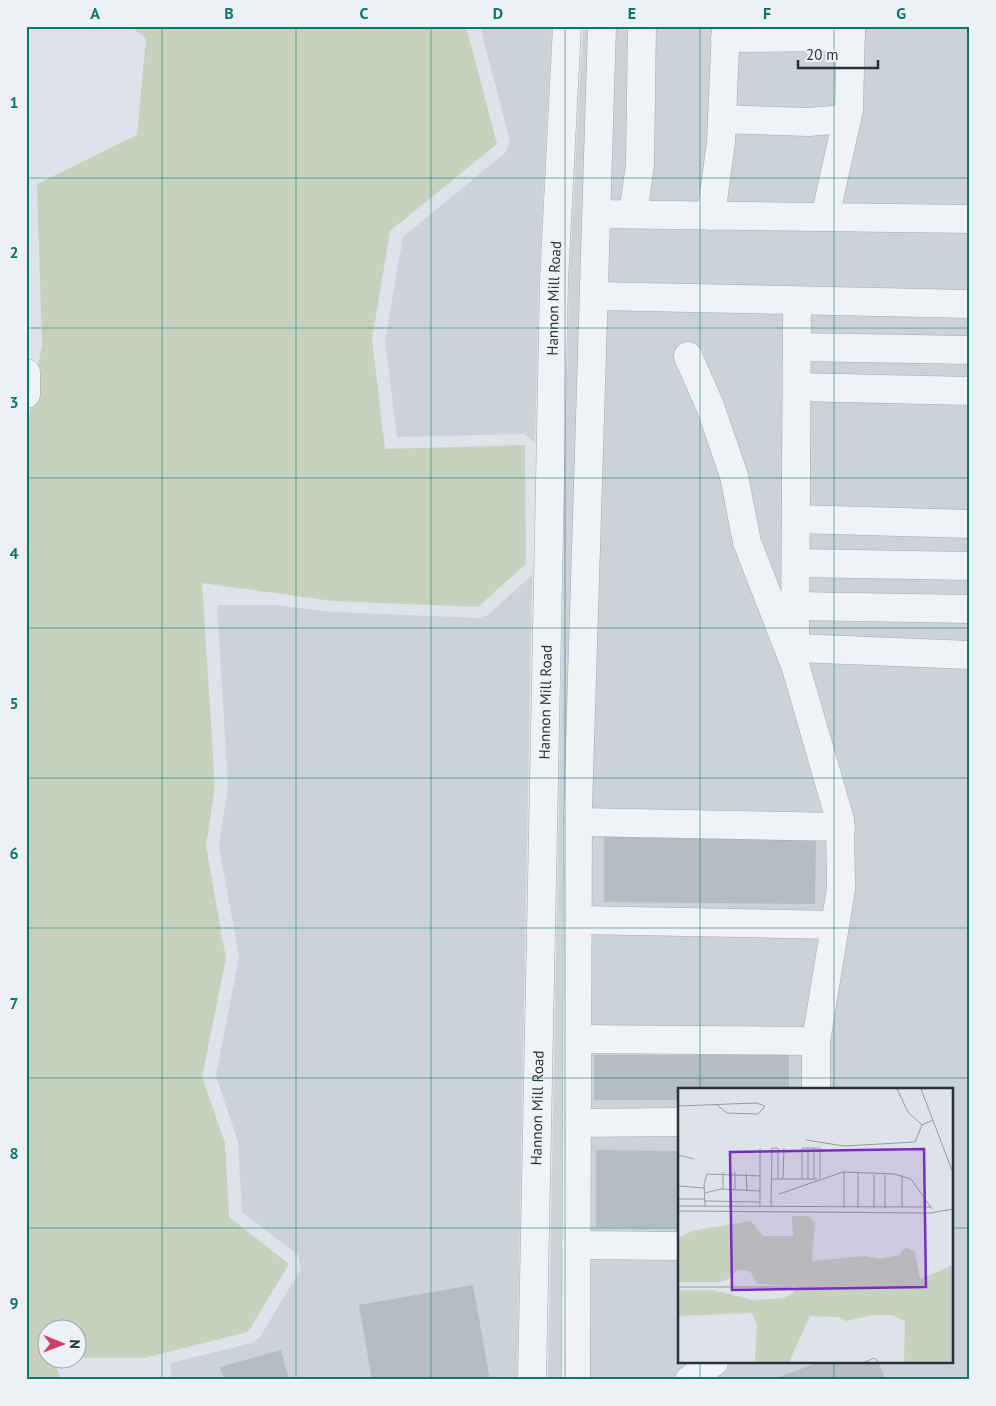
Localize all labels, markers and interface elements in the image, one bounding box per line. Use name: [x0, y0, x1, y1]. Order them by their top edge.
text: A: [90, 3, 100, 23]
text: B: [224, 3, 234, 23]
text: C: [360, 3, 369, 23]
text: D: [493, 3, 503, 23]
text: E: [628, 3, 636, 23]
text: F: [763, 3, 771, 23]
text: G: [896, 3, 906, 23]
scale bar: [798, 38, 878, 70]
text: 20 m: [806, 45, 839, 64]
text: 1: [9, 92, 19, 112]
street label: Hannon Mill Road: [543, 240, 565, 356]
text: 2: [9, 242, 19, 262]
text: 3: [9, 392, 19, 412]
text: 4: [9, 543, 19, 563]
street label: Hannon Mill Road: [534, 645, 556, 760]
text: 5: [9, 693, 19, 713]
text: 6: [9, 843, 19, 863]
text: 7: [9, 993, 19, 1013]
street label: Hannon Mill Road: [526, 1050, 548, 1166]
inset map: [678, 1088, 954, 1364]
text: 8: [9, 1143, 19, 1163]
text: 9: [9, 1293, 19, 1313]
north arrow: [38, 1318, 88, 1368]
text: N: [66, 1339, 84, 1349]

